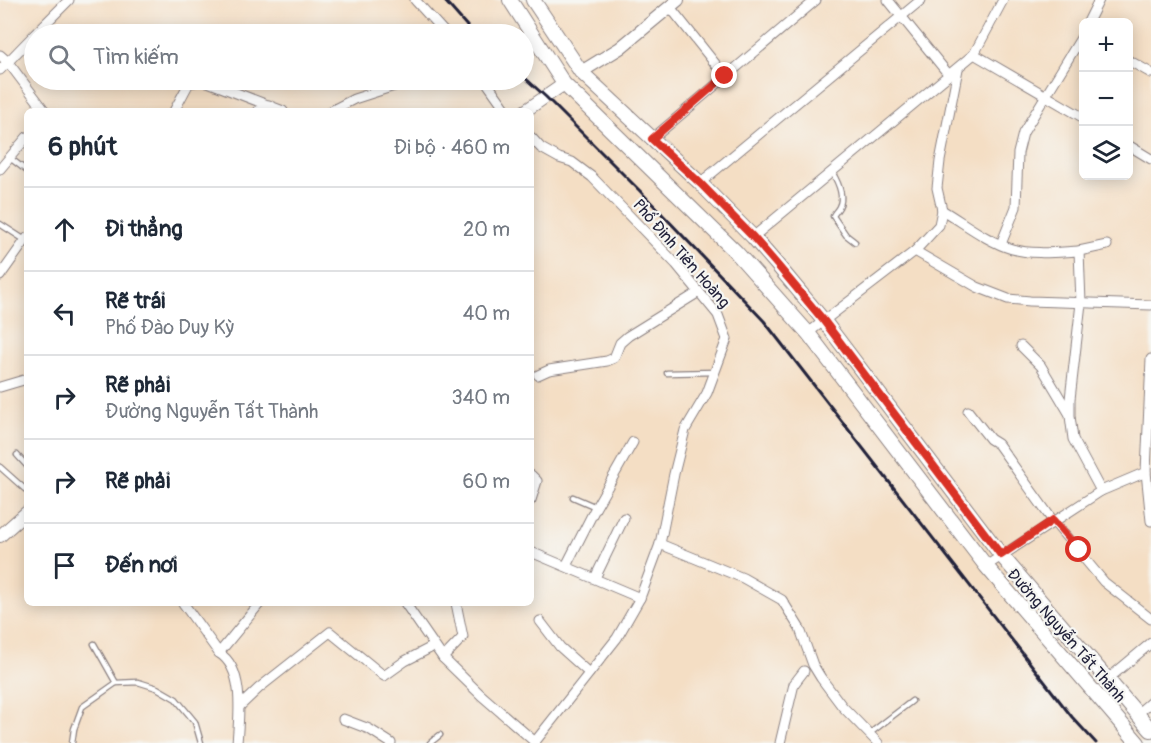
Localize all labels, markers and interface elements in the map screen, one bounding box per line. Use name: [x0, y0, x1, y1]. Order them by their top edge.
map controls: [1079, 18, 1133, 180]
button: +: [1079, 18, 1133, 72]
search box: [24, 24, 534, 90]
icon: search: [45, 41, 78, 74]
text: Tìm kiếm: [93, 43, 179, 71]
route end: [711, 62, 737, 88]
button: −: [1079, 72, 1133, 126]
button: layers: [1079, 126, 1133, 180]
text: 6 phút: [48, 131, 117, 163]
text: Đi bộ · 460 m: [394, 135, 510, 160]
street label: Phố Đinh Tiên Hoàng: [628, 195, 734, 312]
icon: ahead: [48, 213, 81, 246]
text: Đi thẳng: [105, 215, 183, 243]
text: 20 m: [463, 217, 510, 242]
text: Rẽ trái: [105, 287, 165, 315]
icon: left: [48, 297, 81, 330]
text: 40 m: [463, 301, 510, 326]
text: Phố Đào Duy Kỳ: [105, 315, 234, 340]
text: Rẽ phải: [105, 371, 170, 399]
icon: right: [48, 381, 81, 414]
text: 340 m: [451, 385, 510, 410]
text: Đường Nguyễn Tất Thành: [105, 399, 318, 424]
icon: right: [48, 465, 81, 498]
text: Rẽ phải: [105, 467, 170, 495]
text: 60 m: [463, 469, 510, 494]
route start: [1065, 536, 1091, 562]
icon: arrive: [48, 549, 81, 582]
text: Đến nơi: [105, 551, 177, 579]
street label: Đường Nguyễn Tất Thành: [1003, 565, 1130, 707]

